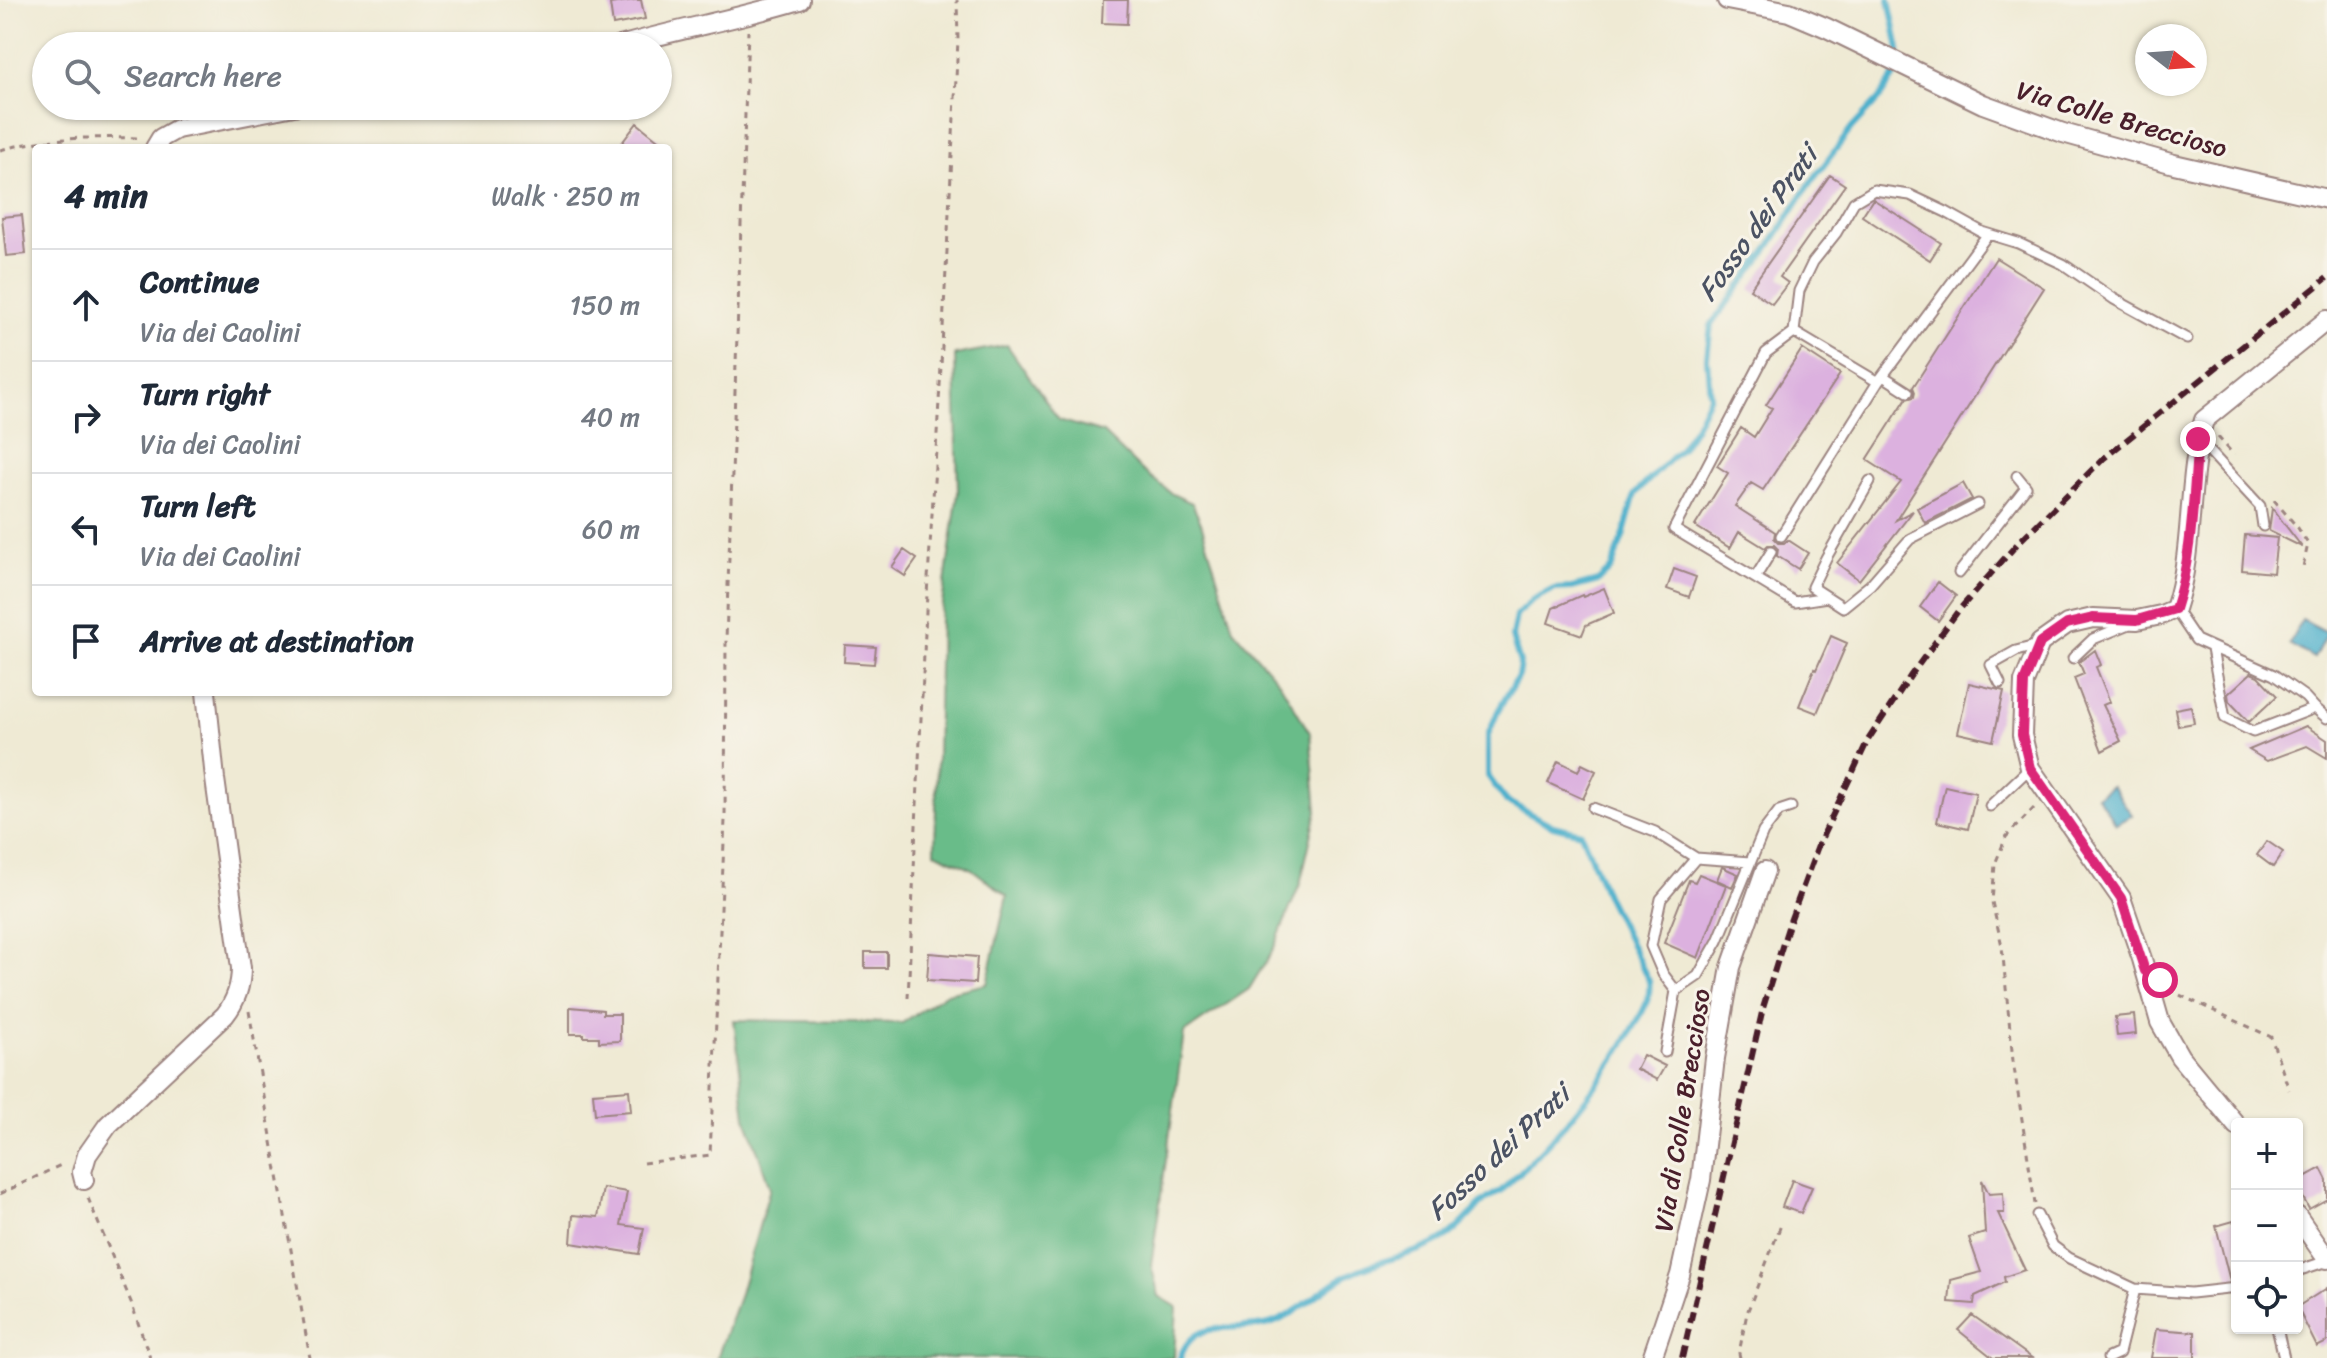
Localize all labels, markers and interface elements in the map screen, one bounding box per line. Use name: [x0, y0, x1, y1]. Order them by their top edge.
north arrow: [2135, 24, 2207, 96]
search box: [32, 32, 672, 120]
text: Search here: [124, 49, 282, 103]
icon: search: [60, 54, 104, 98]
street label: Via Colle Breccioso: [2011, 67, 2233, 171]
water label: Fosso dei Prati: [1684, 131, 1834, 312]
text: 4 min: [64, 166, 148, 226]
text: Walk · 250 m: [491, 173, 640, 219]
text: Continue: [140, 255, 259, 309]
text: 150 m: [570, 282, 640, 328]
icon: ahead: [64, 283, 108, 327]
text: Via dei Caolini: [140, 309, 301, 355]
text: Turn right: [140, 367, 270, 421]
text: 40 m: [581, 394, 640, 440]
icon: right: [64, 395, 108, 439]
text: Via dei Caolini: [140, 421, 301, 467]
route end: [2180, 421, 2216, 457]
text: Turn left: [140, 479, 256, 533]
text: 60 m: [582, 506, 640, 552]
icon: left: [64, 507, 108, 551]
text: Via dei Caolini: [140, 533, 301, 579]
text: Arrive at destination: [140, 614, 414, 668]
icon: arrive: [64, 619, 108, 663]
route start: [2142, 962, 2178, 998]
street label: Via di Colle Breccioso: [1640, 985, 1724, 1235]
water label: Fosso dei Prati: [1415, 1069, 1586, 1233]
map controls: [2231, 1118, 2303, 1334]
button: +: [2231, 1118, 2303, 1190]
button: −: [2231, 1190, 2303, 1262]
button: locate: [2231, 1262, 2303, 1334]

